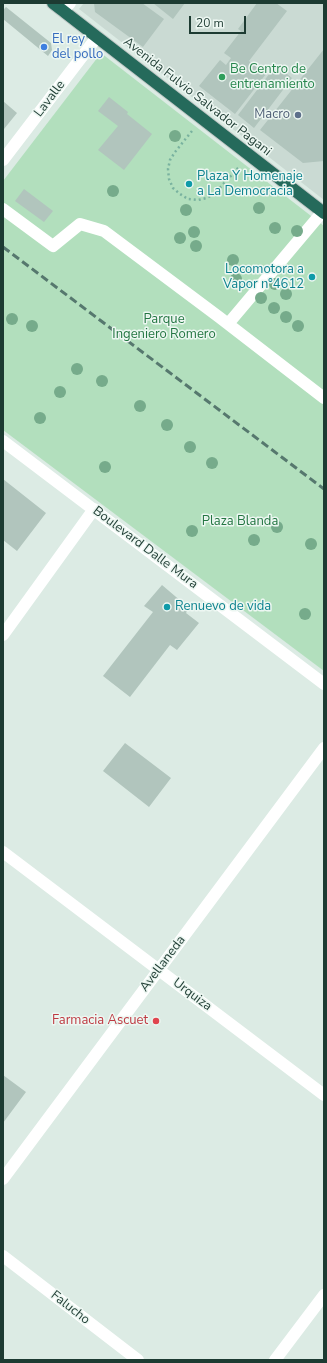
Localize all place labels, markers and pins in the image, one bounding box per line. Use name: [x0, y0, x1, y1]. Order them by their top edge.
place label: El rey del pollo: [52, 32, 103, 63]
marker: El rey del pollo: [39, 42, 49, 52]
place label: Be Centro de entrenamiento: [230, 62, 315, 93]
marker: Be Centro de entrenamiento: [217, 72, 227, 82]
place label: Macro: [254, 107, 290, 123]
marker: Macro: [293, 110, 303, 120]
place label: Plaza Y Homenaje a La Democracia: [197, 169, 303, 200]
marker: Plaza Y Homenaje a La Democracia: [184, 179, 194, 189]
place label: Locomotora a Vapor n°4612: [223, 262, 304, 293]
marker: Locomotora a Vapor n°4612: [307, 272, 317, 282]
place label: Renuevo de vida: [175, 599, 271, 615]
marker: Renuevo de vida: [162, 602, 172, 612]
place label: Farmacia Ascuet: [52, 1013, 148, 1029]
marker: Farmacia Ascuet: [151, 1016, 161, 1026]

